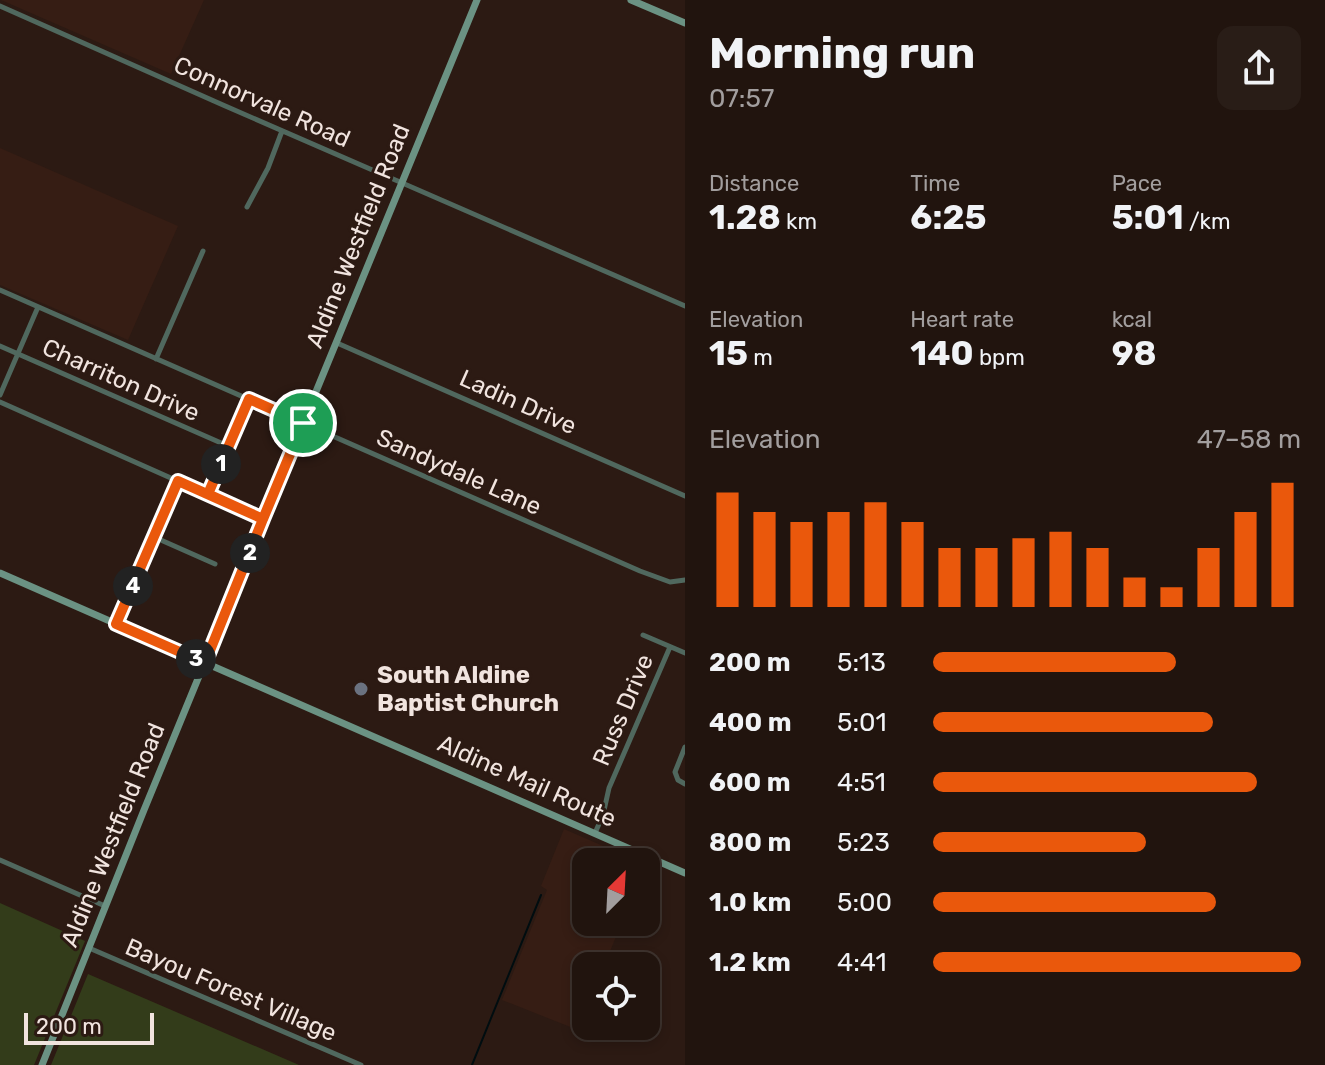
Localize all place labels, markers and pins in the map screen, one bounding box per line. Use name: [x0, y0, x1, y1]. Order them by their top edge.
pin: [269, 389, 337, 457]
pin: 1: [201, 444, 241, 484]
pin: 2: [230, 533, 270, 573]
pin: 4: [113, 566, 153, 606]
pin: 3: [176, 639, 216, 679]
place label: South Aldine Baptist Church: [377, 661, 559, 717]
marker: South Aldine Baptist Church: [352, 680, 370, 698]

